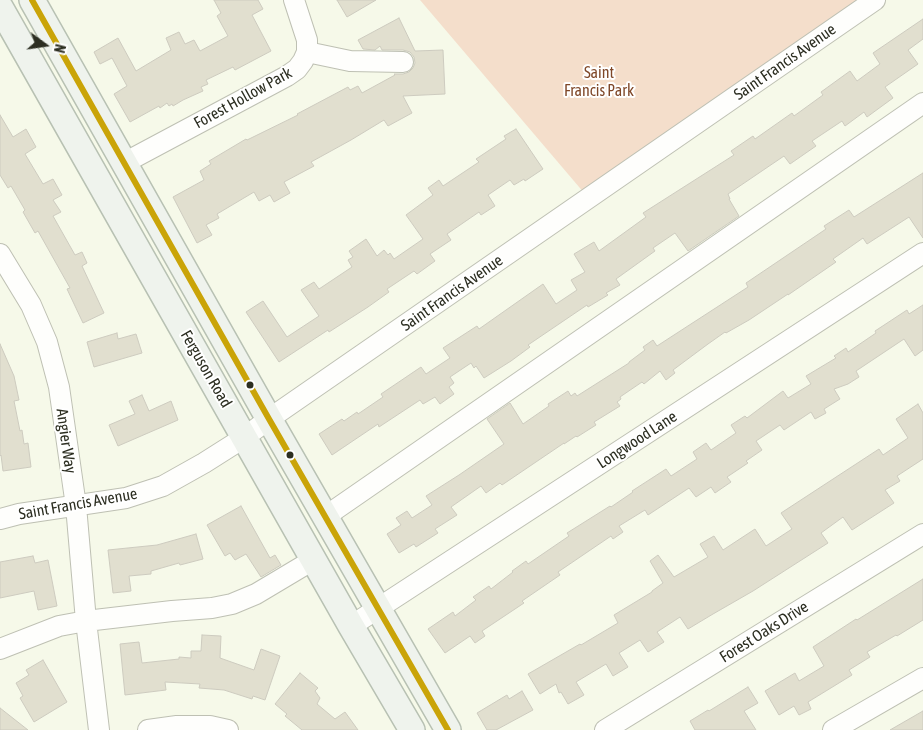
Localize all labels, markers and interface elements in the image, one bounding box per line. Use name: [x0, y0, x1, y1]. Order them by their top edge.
north arrow: [20, 20, 70, 70]
street label: Saint Francis Avenue: [730, 20, 840, 104]
text: N: [51, 43, 68, 55]
street label: Forest Hollow Park: [191, 63, 295, 133]
park label: Saint Francis Park: [564, 63, 634, 101]
street label: Saint Francis Avenue: [397, 251, 507, 335]
street label: Ferguson Road: [176, 327, 236, 411]
unlabelled marker: [245, 380, 255, 390]
street label: Angier Way: [52, 407, 80, 475]
street label: Longwood Lane: [594, 407, 680, 473]
unlabelled marker: [285, 450, 295, 460]
street label: Saint Francis Avenue: [17, 484, 139, 524]
street label: Forest Oaks Drive: [716, 597, 812, 667]

